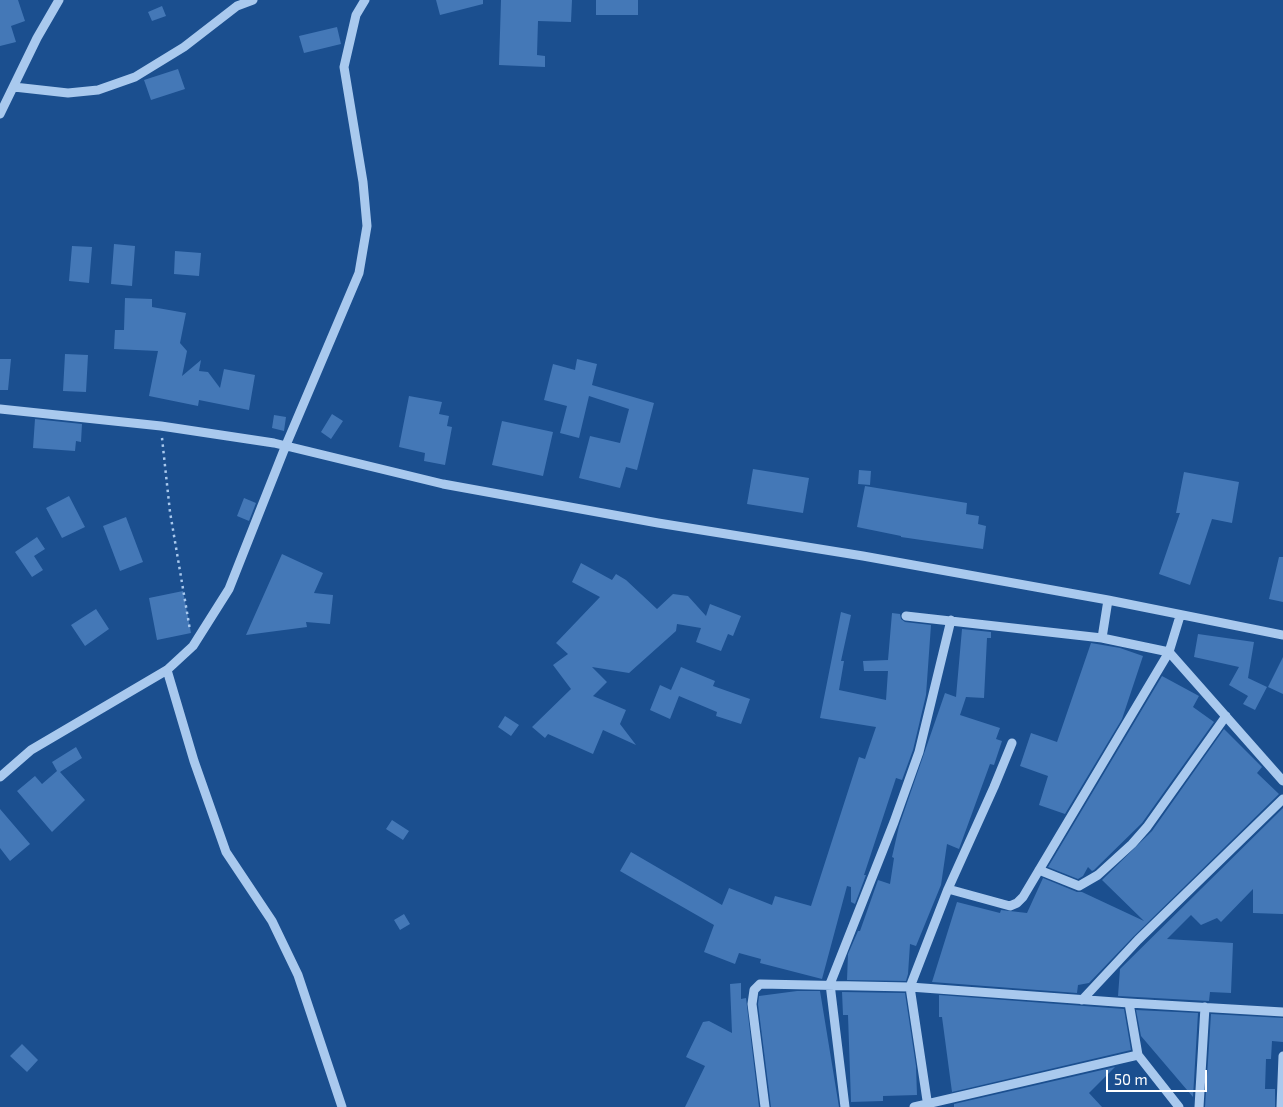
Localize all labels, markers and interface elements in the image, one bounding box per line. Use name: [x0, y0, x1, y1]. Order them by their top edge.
scale bar: [1108, 1060, 1209, 1092]
text: 50 m: [1114, 1070, 1148, 1088]

